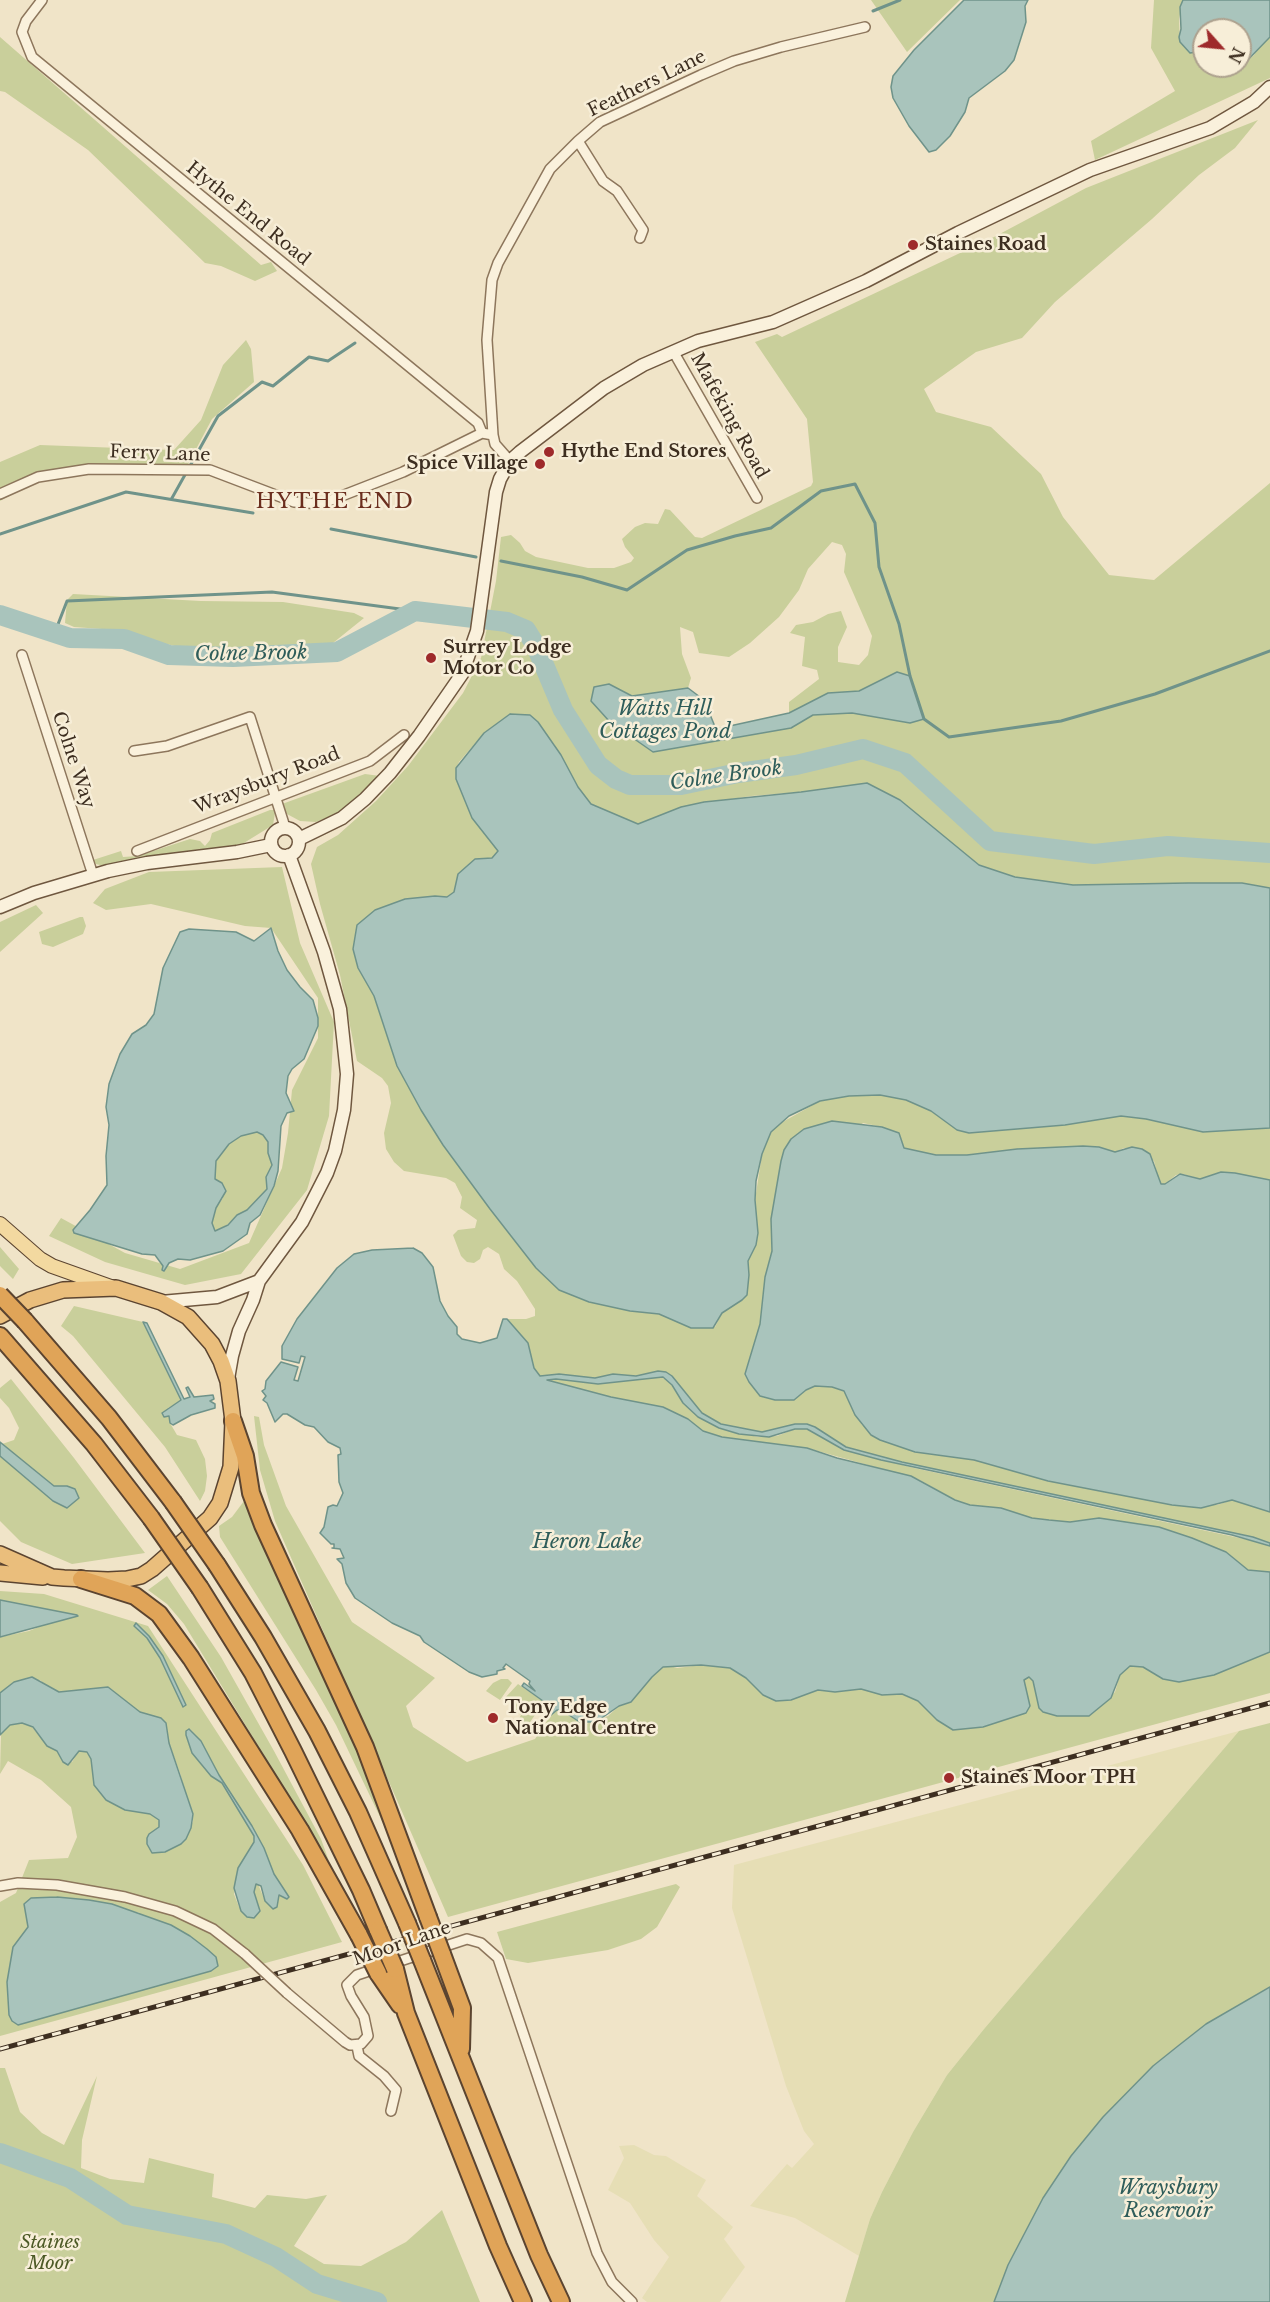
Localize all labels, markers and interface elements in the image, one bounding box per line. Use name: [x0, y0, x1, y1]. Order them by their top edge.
north arrow: [1192, 18, 1252, 78]
text: N: [1224, 44, 1249, 67]
street label: Feathers Lane: [584, 46, 710, 122]
street label: Hythe End Road: [182, 157, 314, 271]
place label: Staines Road: [925, 234, 1047, 256]
marker: Staines Road: [906, 238, 920, 252]
street label: Mafeking Road: [685, 349, 773, 483]
street label: Ferry Lane: [109, 441, 211, 467]
place label: Hythe End Stores: [561, 441, 727, 463]
marker: Hythe End Stores: [542, 445, 556, 459]
place label: Spice Village: [406, 453, 528, 475]
marker: Spice Village: [533, 457, 547, 471]
district label: HYTHE END: [256, 489, 414, 515]
place label: Surrey Lodge Motor Co: [443, 637, 572, 680]
water label: Colne Brook: [194, 641, 308, 667]
marker: Surrey Lodge Motor Co: [424, 651, 438, 665]
water label: Watts Hill Cottages Pond: [599, 697, 731, 744]
street label: Colne Way: [47, 709, 99, 811]
street label: Wraysbury Road: [191, 743, 343, 819]
water label: Colne Brook: [668, 756, 784, 796]
water label: Heron Lake: [533, 1530, 641, 1554]
place label: Tony Edge National Centre: [505, 1697, 656, 1740]
marker: Tony Edge National Centre: [486, 1711, 500, 1725]
place label: Staines Moor TPH: [961, 1767, 1136, 1789]
marker: Staines Moor TPH: [942, 1771, 956, 1785]
street label: Moor Lane: [350, 1917, 454, 1971]
water label: Wraysbury Reservoir: [1118, 2176, 1218, 2223]
park label: Staines Moor: [20, 2232, 80, 2274]

